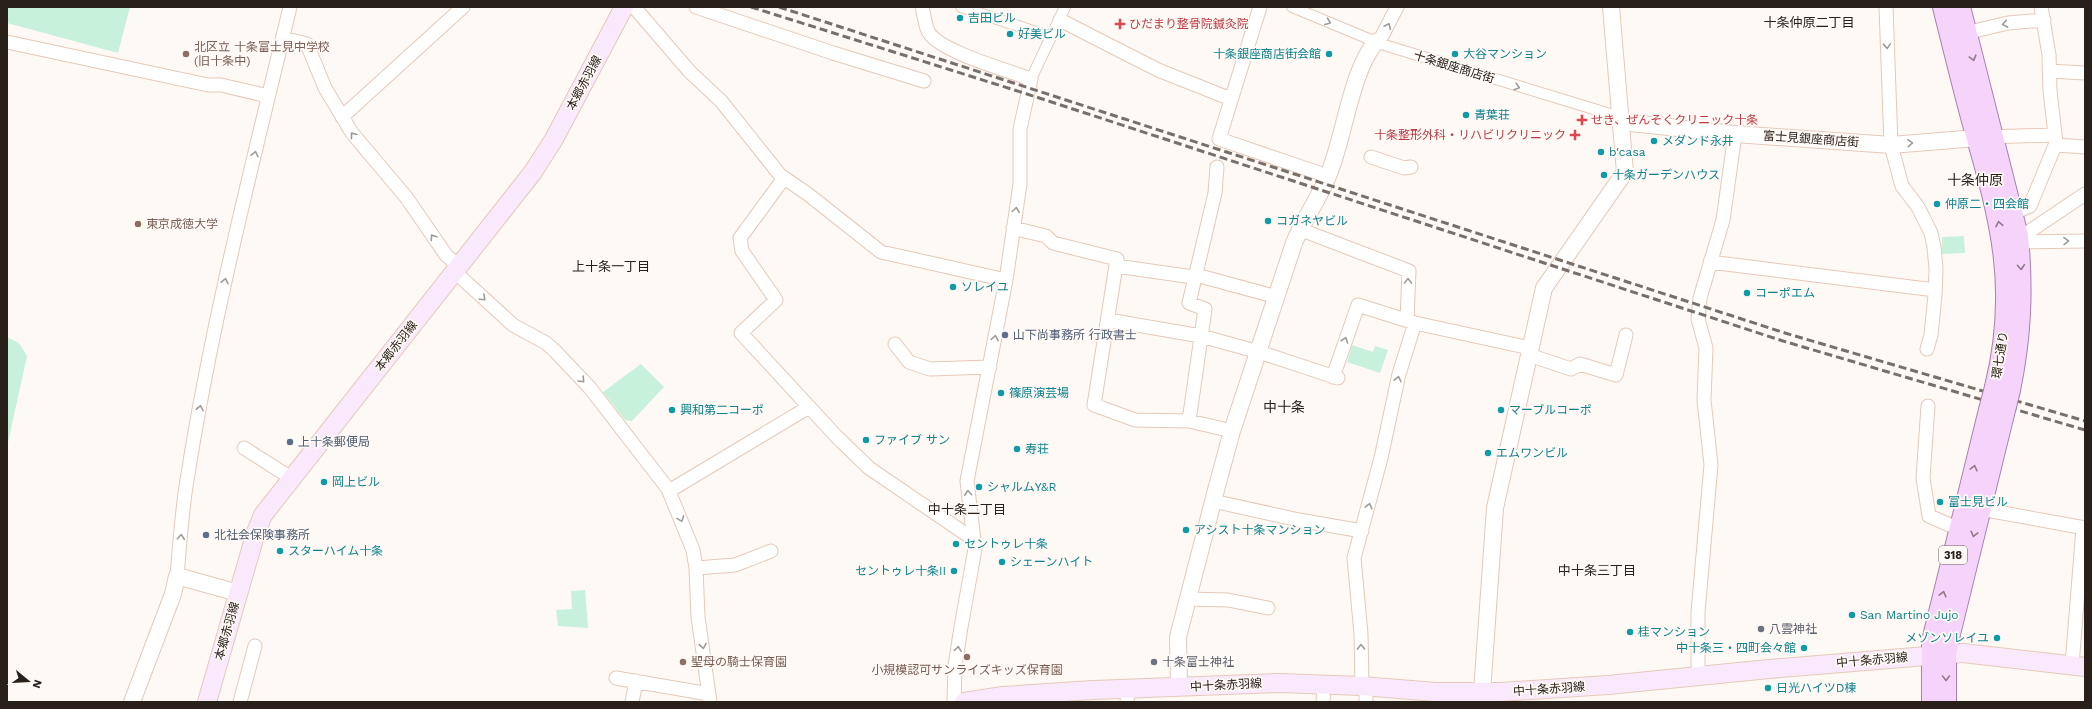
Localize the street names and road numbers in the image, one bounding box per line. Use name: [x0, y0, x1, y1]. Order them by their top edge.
street label: 十条銀座商店街: [1412, 48, 1496, 86]
street label: 本郷赤羽線: [564, 53, 604, 113]
street label: 富士見銀座商店街: [1763, 129, 1859, 149]
street label: 本郷赤羽線: [372, 318, 420, 374]
street label: 環七通り: [1989, 330, 2011, 380]
road number: 318: [1939, 546, 1967, 564]
street label: 本郷赤羽線: [212, 600, 242, 662]
street label: 中十条赤羽線: [1836, 650, 1908, 670]
street label: 中十条赤羽線: [1190, 676, 1262, 694]
street label: 中十条赤羽線: [1513, 680, 1585, 698]

